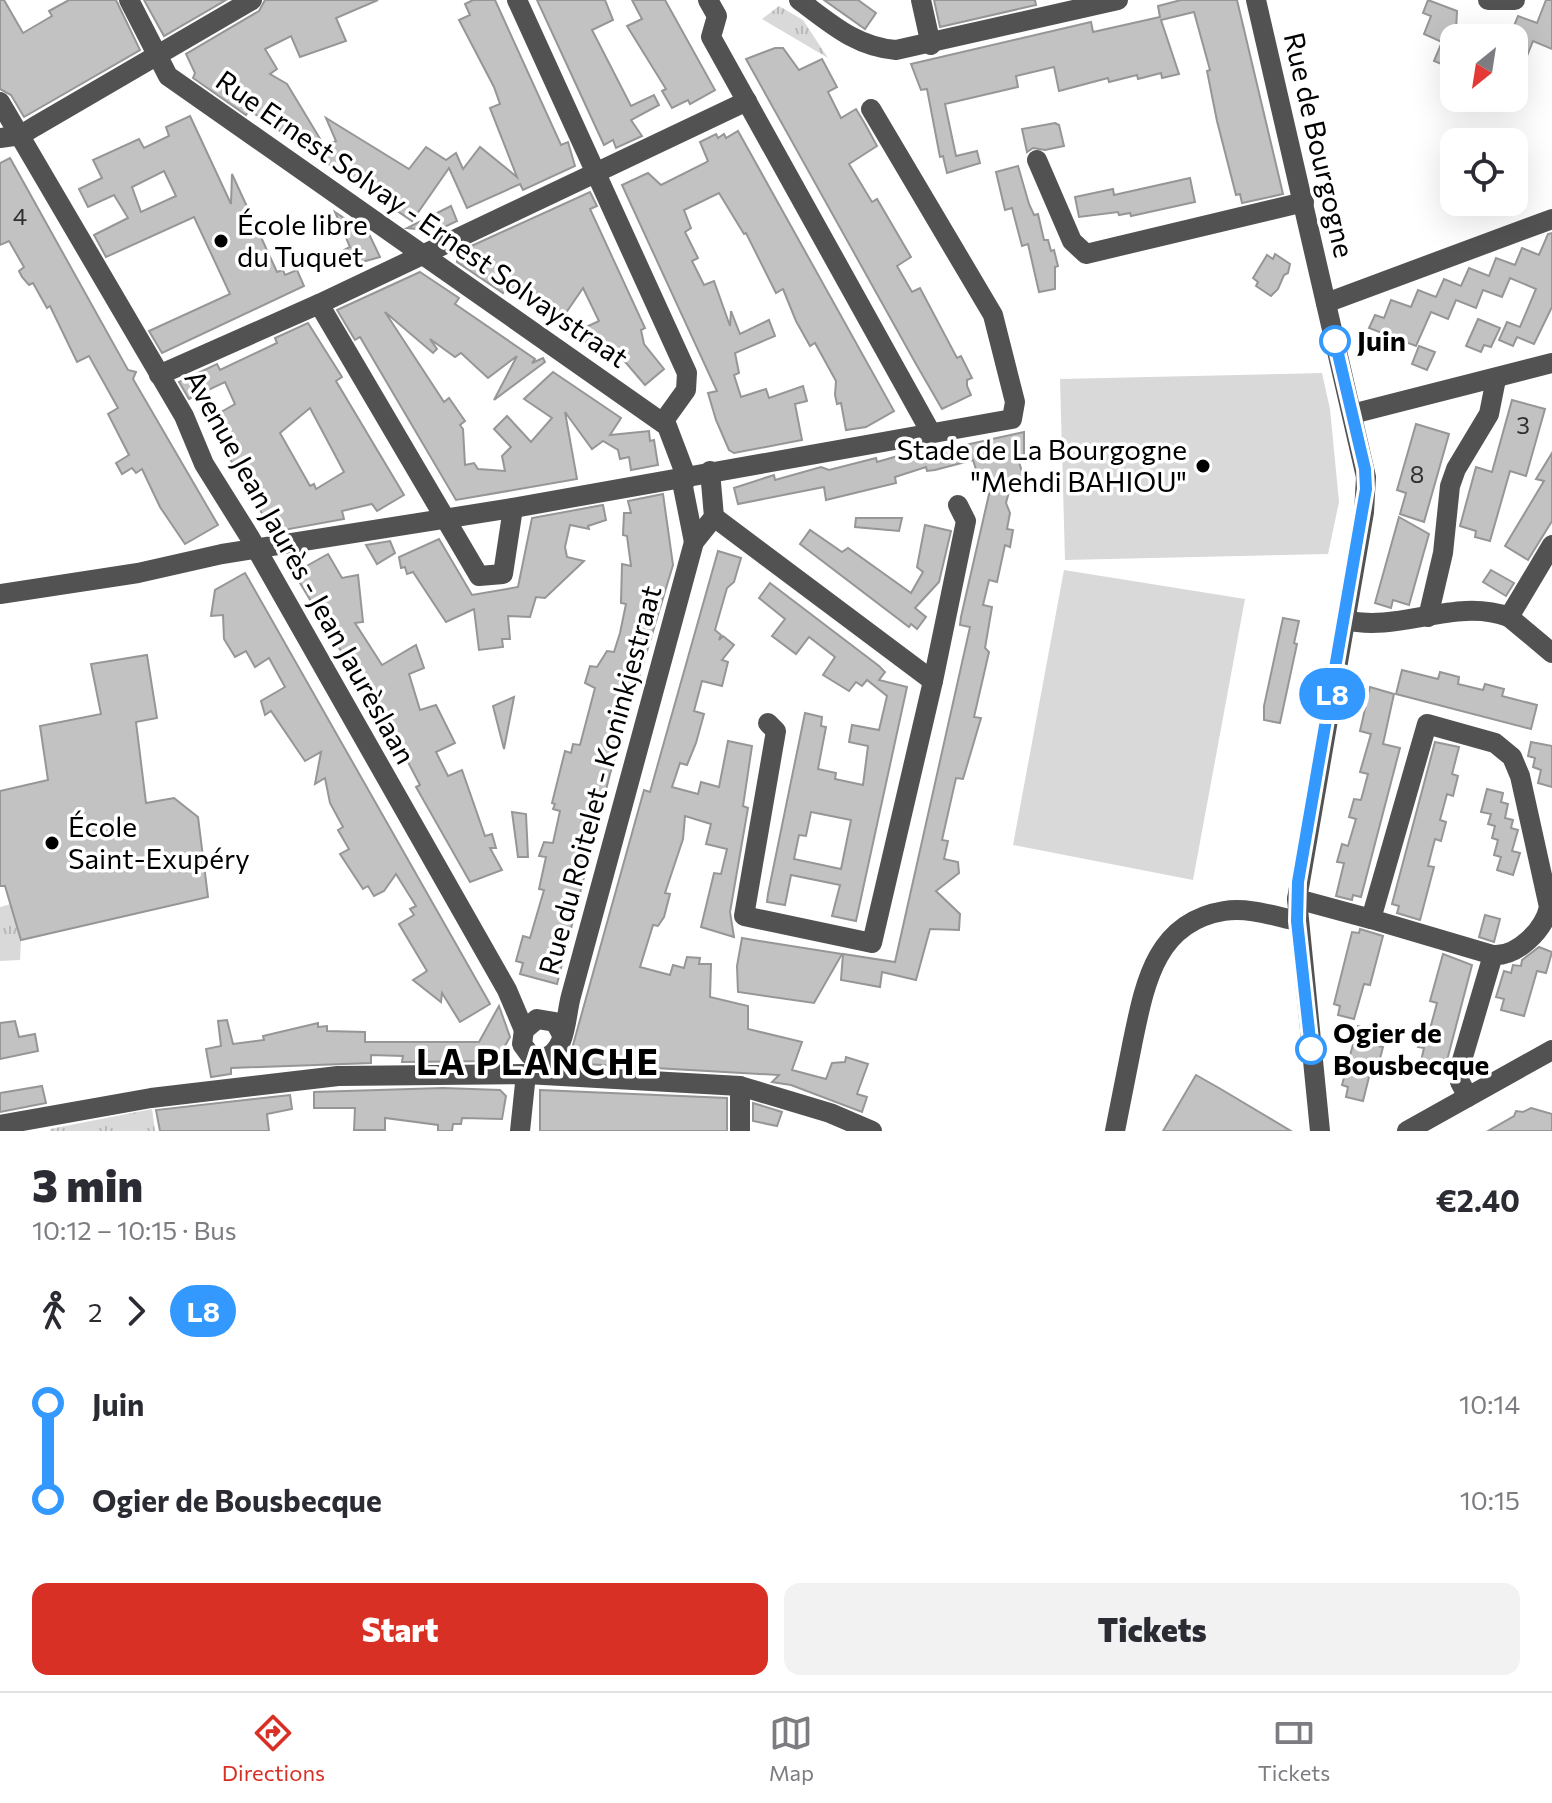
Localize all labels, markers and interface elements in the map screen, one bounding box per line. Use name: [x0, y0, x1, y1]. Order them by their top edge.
north arrow: [1440, 24, 1528, 112]
map controls: [1440, 24, 1528, 216]
street label: Rue de Bourgogne: [1278, 29, 1362, 261]
street label: Rue Ernest Solvay - Ernest Solvaystraat: [210, 62, 635, 374]
button: locate: [1440, 128, 1528, 216]
house number: 4: [13, 201, 27, 230]
place label: École libre du Tuquet: [237, 207, 368, 273]
marker: École libre du Tuquet: [212, 232, 230, 250]
place label: Juin: [1357, 323, 1406, 357]
marker: Juin: [1320, 326, 1350, 356]
street label: Avenue Jean Jaurès - Jean Jaurèslaan: [178, 364, 424, 769]
house number: 3: [1516, 410, 1530, 439]
place label: Stade de La Bourgogne "Mehdi BAHIOU": [897, 432, 1187, 498]
marker: Stade de La Bourgogne "Mehdi BAHIOU": [1194, 457, 1212, 475]
house number: 8: [1410, 459, 1424, 488]
street label: Rue du Roitelet - Koninkjestraat: [531, 581, 667, 978]
line badge: L8: [1296, 668, 1368, 720]
text: L8: [1315, 677, 1349, 711]
place label: École Saint-Exupéry: [68, 809, 250, 875]
marker: École Saint-Exupéry: [43, 834, 61, 852]
place label: Ogier de Bousbecque: [1333, 1015, 1489, 1081]
marker: Ogier de Bousbecque: [1296, 1034, 1326, 1064]
district label: LA PLANCHE: [416, 1038, 660, 1082]
text: 3 min: [32, 1157, 143, 1211]
text: €2.40: [1436, 1181, 1520, 1218]
text: 10:12 – 10:15 · Bus: [32, 1214, 237, 1245]
icon: walk: [32, 1289, 76, 1333]
icon: forward: [114, 1289, 158, 1333]
text: L8: [186, 1294, 220, 1328]
text: 2: [88, 1296, 102, 1327]
text: Juin: [92, 1385, 144, 1422]
text: 10:14: [1459, 1388, 1520, 1419]
text: Ogier de Bousbecque: [92, 1481, 382, 1518]
text: 10:15: [1460, 1484, 1520, 1515]
button: Start: [32, 1583, 768, 1675]
button: Tickets: [784, 1583, 1520, 1675]
tab: Directions: [222, 1711, 325, 1786]
tab: Map: [769, 1711, 814, 1786]
tab: Tickets: [1258, 1711, 1330, 1786]

